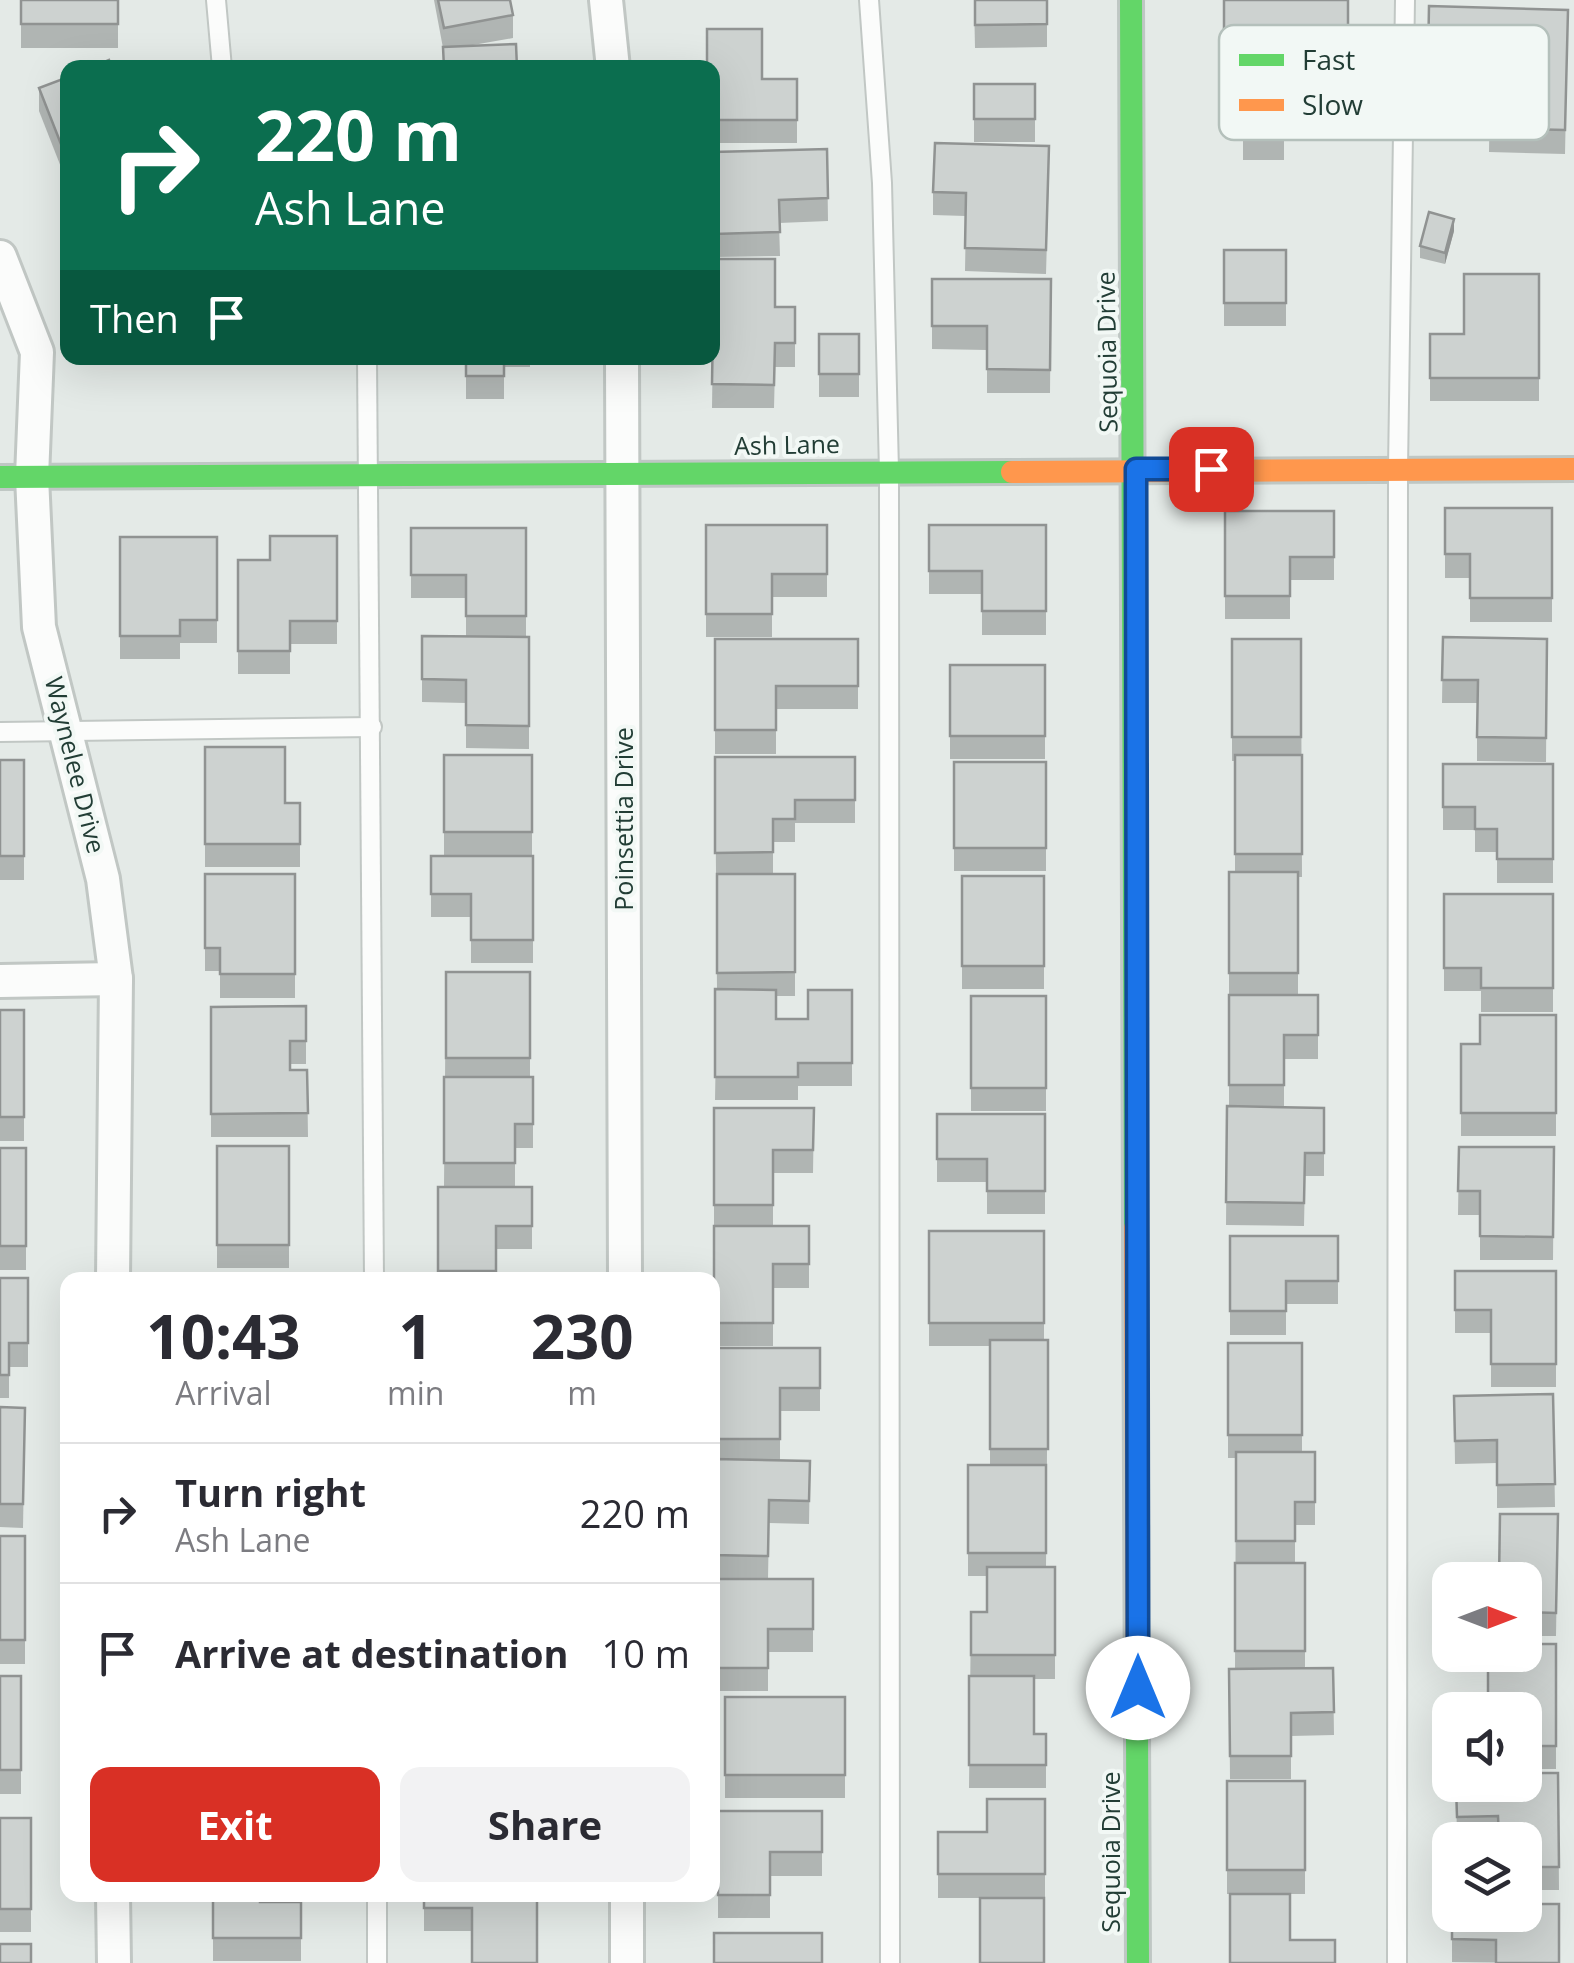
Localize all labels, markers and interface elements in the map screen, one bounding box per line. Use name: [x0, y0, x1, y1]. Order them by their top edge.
legend: [1219, 25, 1549, 140]
text: Fast: [1302, 40, 1355, 78]
text: Slow: [1302, 85, 1363, 123]
text: 220 m: [255, 86, 462, 182]
icon: right: [90, 100, 220, 230]
text: Ash Lane: [255, 177, 446, 238]
street label: Sequoia Drive: [1088, 271, 1124, 433]
icon: arrive: [199, 290, 254, 345]
text: Then: [90, 292, 179, 344]
street label: Ash Lane: [734, 426, 840, 462]
pin: [1169, 427, 1254, 512]
icon: arrive: [1184, 442, 1239, 497]
street label: Waynelee Drive: [38, 673, 114, 857]
street label: Poinsettia Drive: [606, 727, 640, 911]
text: 10:43: [146, 1295, 301, 1377]
text: 1: [399, 1295, 433, 1377]
text: 230: [531, 1295, 634, 1377]
text: Arrival: [175, 1371, 272, 1414]
text: min: [387, 1371, 444, 1414]
text: m: [567, 1371, 597, 1414]
text: Turn right: [175, 1466, 366, 1518]
icon: right: [90, 1486, 145, 1541]
text: 220 m: [580, 1487, 690, 1539]
text: Ash Lane: [175, 1518, 311, 1561]
north arrow: [1432, 1562, 1542, 1672]
map controls: [1432, 1562, 1542, 1932]
icon: arrive: [90, 1626, 145, 1681]
text: Arrive at destination: [175, 1627, 569, 1679]
text: 10 m: [601, 1627, 690, 1679]
position arrow: [1086, 1636, 1190, 1740]
button: sound: [1432, 1692, 1542, 1802]
button: Exit: [90, 1767, 380, 1882]
button: Share: [400, 1767, 690, 1882]
street label: Sequoia Drive: [1093, 1771, 1127, 1933]
button: layers: [1432, 1822, 1542, 1932]

